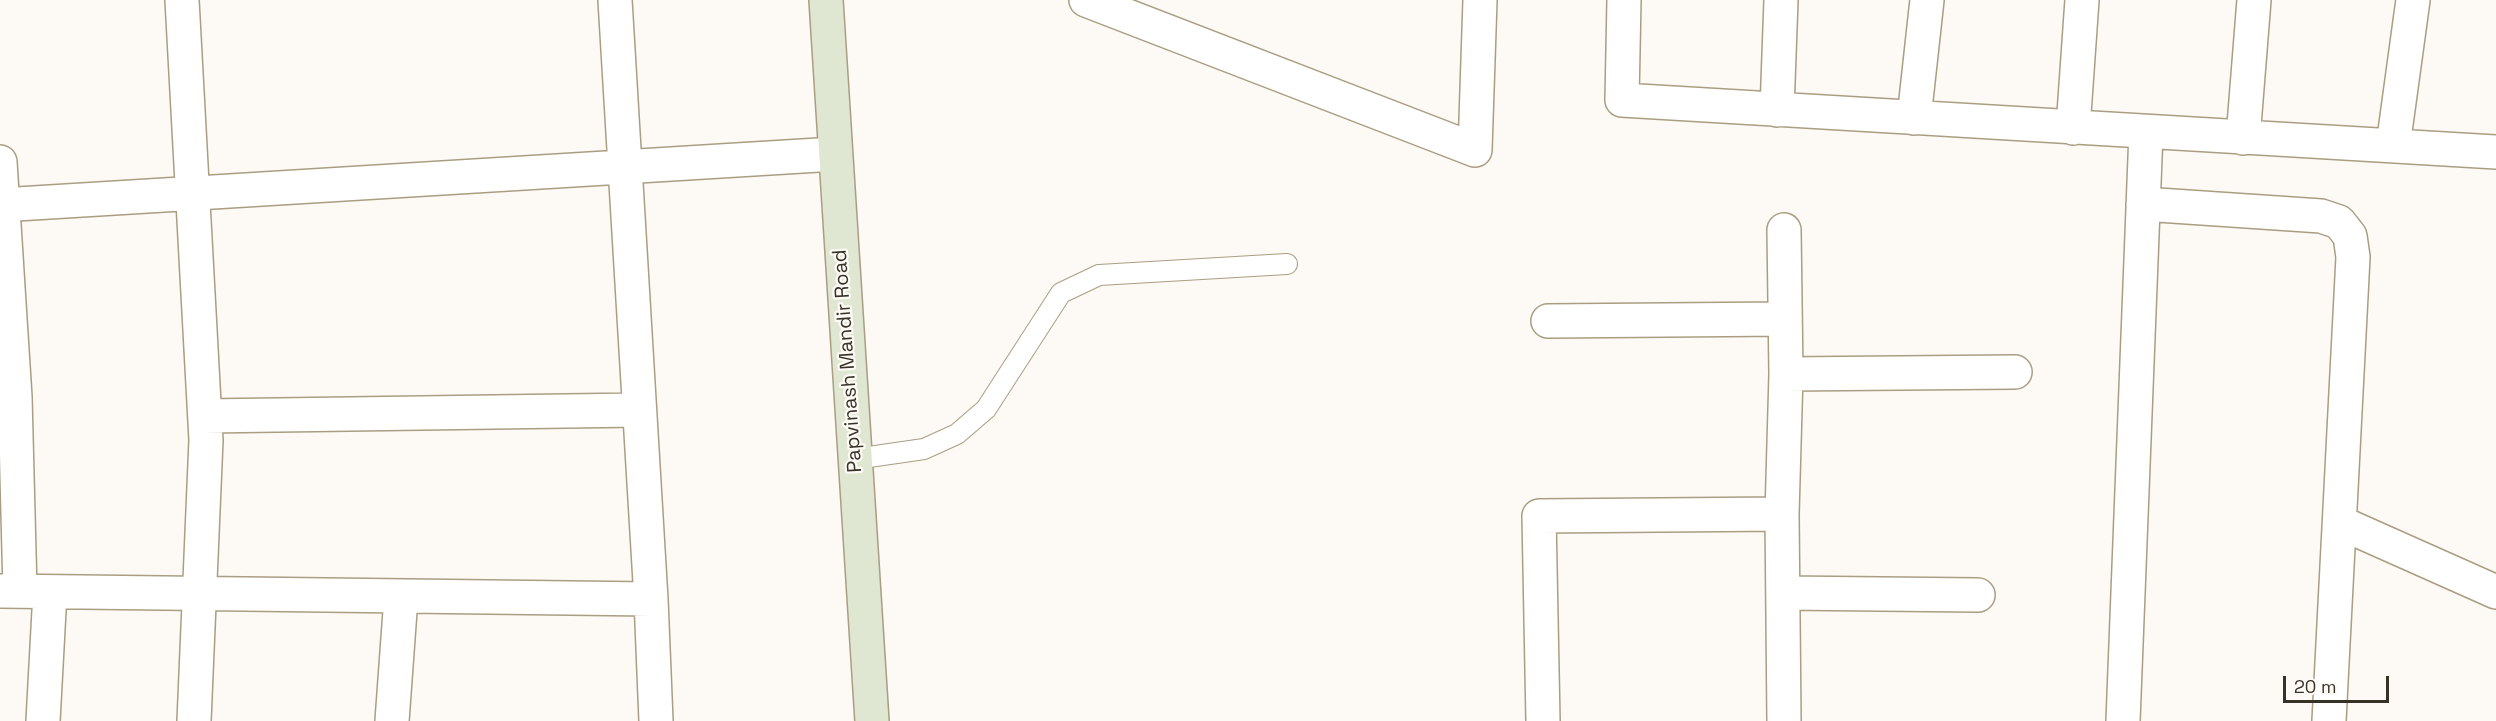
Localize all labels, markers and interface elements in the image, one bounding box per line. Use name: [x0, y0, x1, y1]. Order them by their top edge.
street label: Papvinash Mandir Road: [828, 249, 868, 473]
scale bar: [2286, 664, 2392, 702]
text: 20 m: [2294, 675, 2337, 698]

